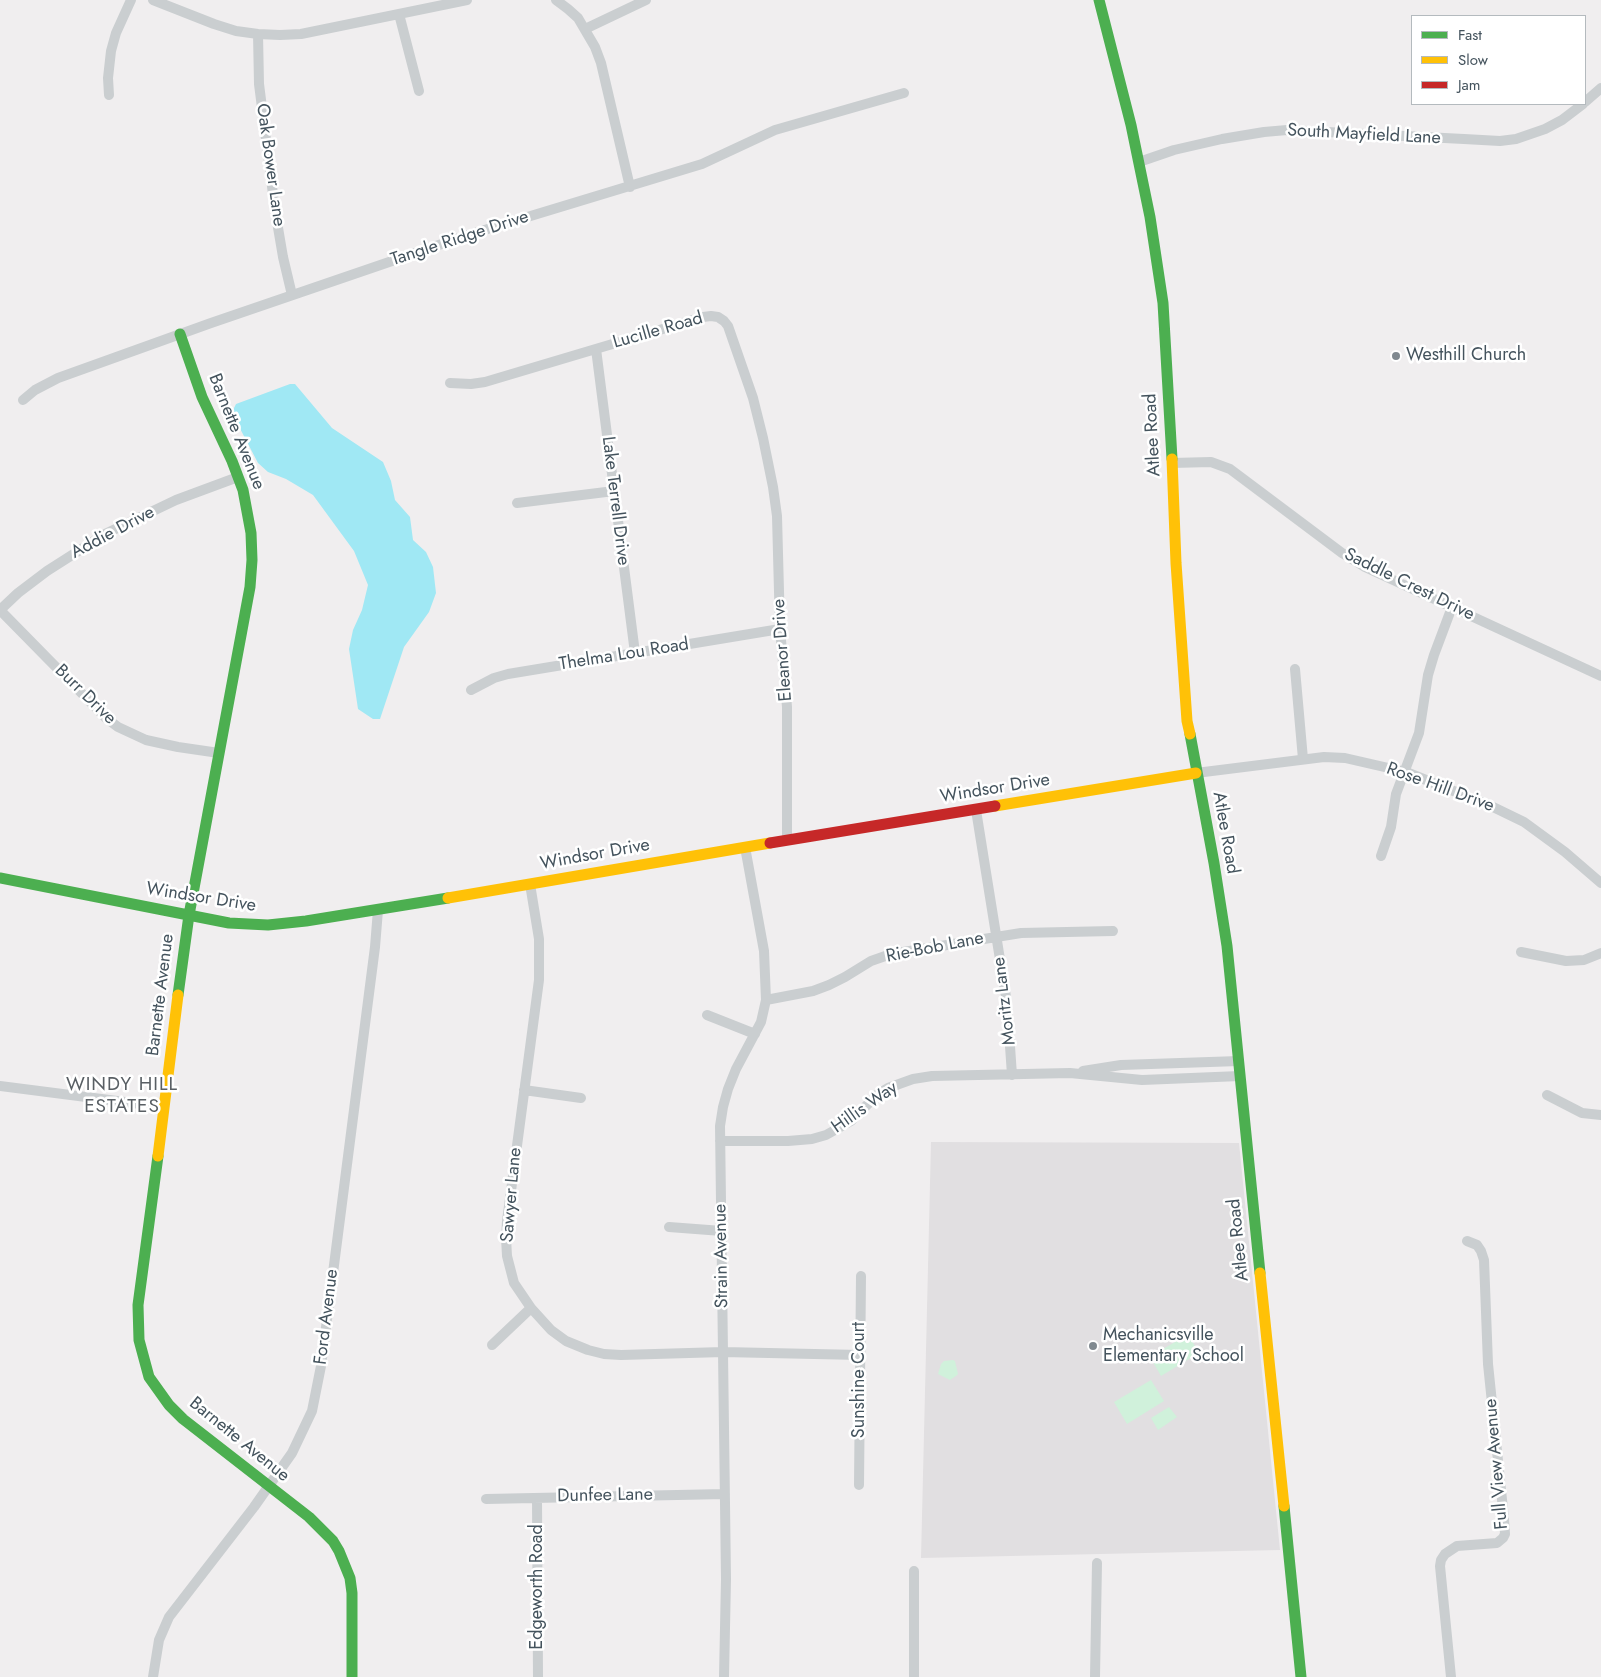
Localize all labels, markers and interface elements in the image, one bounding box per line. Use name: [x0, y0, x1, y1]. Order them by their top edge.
legend: [1411, 15, 1586, 105]
text: Fast: [1458, 24, 1482, 46]
text: Slow: [1458, 49, 1488, 71]
text: Jam: [1458, 74, 1481, 96]
street label: Oak Bower Lane: [251, 102, 289, 228]
street label: South Mayfield Lane: [1287, 120, 1441, 150]
street label: Tangle Ridge Drive: [388, 207, 532, 271]
street label: Lucille Road: [611, 308, 705, 354]
place label: Westhill Church: [1406, 345, 1526, 367]
marker: Westhill Church: [1390, 350, 1402, 362]
street label: Barnette Avenue: [203, 371, 269, 493]
street label: Atlee Road: [1140, 393, 1166, 477]
street label: Lake Terrell Drive: [596, 435, 634, 567]
street label: Addie Drive: [67, 502, 159, 564]
street label: Saddle Crest Drive: [1340, 544, 1478, 626]
street label: Eleanor Drive: [769, 598, 797, 702]
street label: Thelma Lou Road: [558, 634, 690, 676]
street label: Burr Drive: [50, 660, 120, 730]
street label: Rose Hill Drive: [1383, 759, 1497, 817]
street label: Windsor Drive: [939, 770, 1051, 808]
street label: Atlee Road: [1207, 790, 1243, 876]
street label: Windsor Drive: [539, 835, 651, 875]
street label: Windsor Drive: [145, 879, 257, 917]
street label: Rie-Bob Lane: [884, 928, 986, 968]
street label: Barnette Avenue: [143, 933, 179, 1057]
street label: Moritz Lane: [989, 956, 1021, 1046]
district label: WINDY HILL ESTATES: [65, 1074, 179, 1118]
street label: Hillis Way: [828, 1077, 902, 1139]
street label: Sawyer Lane: [497, 1147, 527, 1243]
street label: Atlee Road: [1224, 1198, 1254, 1282]
street label: Strain Avenue: [710, 1204, 734, 1308]
street label: Ford Avenue: [310, 1268, 344, 1366]
street label: Sunshine Court: [849, 1322, 871, 1438]
place label: Mechanicsville Elementary School: [1103, 1325, 1244, 1368]
marker: Mechanicsville Elementary School: [1087, 1340, 1099, 1352]
street label: Barnette Avenue: [184, 1393, 294, 1487]
street label: Full View Avenue: [1481, 1398, 1513, 1530]
street label: Dunfee Lane: [557, 1484, 653, 1508]
street label: Edgeworth Road: [527, 1524, 549, 1650]

